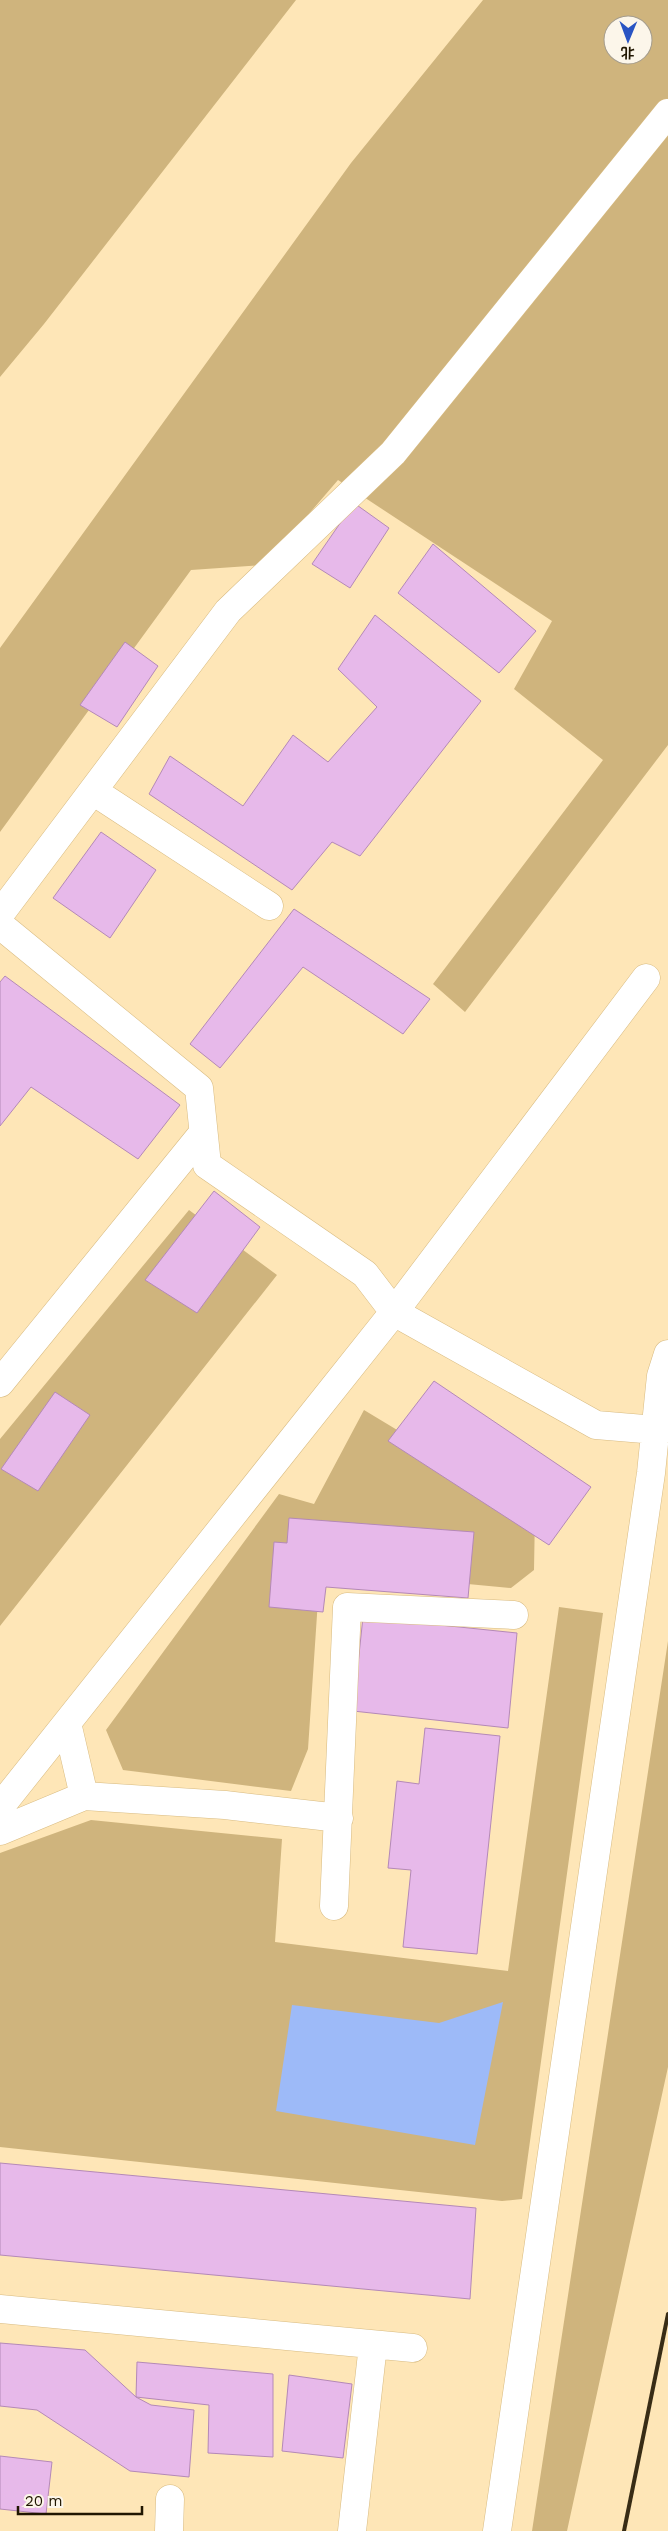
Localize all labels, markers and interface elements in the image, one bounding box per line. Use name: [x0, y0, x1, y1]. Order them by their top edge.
north arrow: [603, 15, 653, 65]
text: 北: [621, 45, 635, 61]
scale bar: [18, 2484, 141, 2516]
text: 20 m: [25, 2492, 63, 2510]

